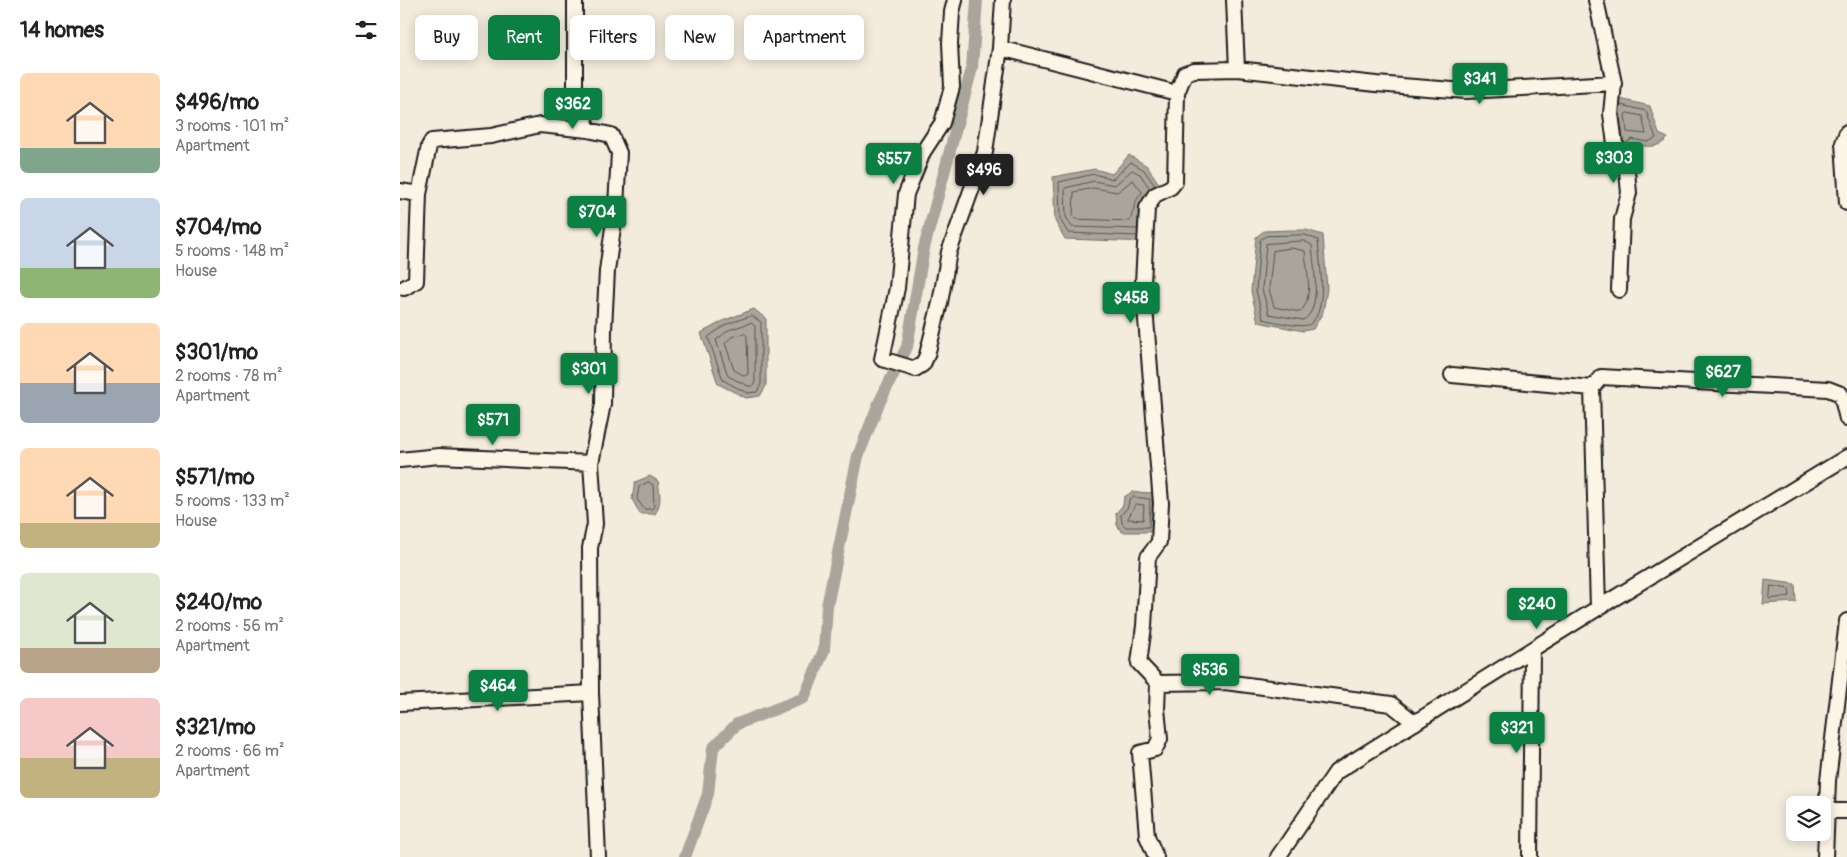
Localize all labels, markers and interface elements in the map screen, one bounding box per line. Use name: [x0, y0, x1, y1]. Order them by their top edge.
chip: Buy: [415, 15, 478, 60]
chip: Rent: [488, 15, 560, 60]
chip: Filters: [570, 15, 655, 60]
chip: New: [665, 15, 734, 60]
chip: Apartment: [744, 15, 864, 60]
icon: filters: [352, 16, 380, 44]
text: 14 homes: [20, 17, 104, 44]
pin: $341: [1450, 62, 1510, 105]
text: $341: [1463, 69, 1497, 89]
pin: $362: [543, 88, 603, 130]
text: $496/mo: [175, 89, 259, 116]
icon: home: [60, 93, 120, 153]
text: $362: [555, 94, 591, 114]
text: 3 rooms · 101 m²: [175, 116, 289, 136]
text: Apartment: [175, 136, 250, 156]
pin: $557: [864, 142, 924, 185]
pin: $303: [1584, 142, 1644, 184]
text: $303: [1595, 148, 1633, 168]
text: $557: [877, 149, 911, 169]
pin: $496: [954, 154, 1014, 196]
text: $496: [966, 160, 1002, 180]
pin: $704: [567, 196, 627, 238]
text: $704: [578, 202, 616, 222]
text: $704/mo: [175, 214, 261, 241]
icon: home: [60, 218, 120, 278]
text: 5 rooms · 148 m²: [175, 241, 289, 261]
text: House: [175, 261, 217, 281]
pin: $458: [1101, 282, 1161, 324]
text: $458: [1114, 288, 1148, 308]
text: $301/mo: [175, 339, 258, 366]
icon: home: [60, 343, 120, 403]
pin: $301: [559, 352, 619, 395]
pin: $627: [1693, 356, 1753, 398]
text: $301: [572, 359, 606, 379]
text: $627: [1705, 362, 1741, 382]
text: 2 rooms · 78 m²: [175, 366, 282, 386]
text: Apartment: [175, 386, 250, 406]
pin: $571: [463, 404, 523, 446]
text: $571: [477, 410, 509, 430]
text: $571/mo: [175, 464, 255, 491]
icon: home: [60, 468, 120, 528]
text: 5 rooms · 133 m²: [175, 491, 290, 511]
text: House: [175, 511, 217, 531]
pin: $240: [1507, 588, 1567, 630]
text: $240/mo: [175, 589, 262, 616]
icon: home: [60, 593, 120, 653]
text: $240: [1518, 594, 1556, 614]
text: 2 rooms · 56 m²: [175, 616, 284, 636]
text: Apartment: [175, 636, 250, 656]
pin: $536: [1180, 654, 1240, 696]
text: $536: [1192, 660, 1228, 680]
pin: $464: [468, 670, 528, 712]
text: $464: [480, 676, 516, 696]
pin: $321: [1487, 712, 1547, 754]
text: $321/mo: [175, 714, 256, 741]
icon: home: [60, 718, 120, 778]
text: $321: [1501, 718, 1533, 738]
text: 2 rooms · 66 m²: [175, 741, 285, 761]
text: Apartment: [175, 761, 250, 781]
map controls: [1786, 796, 1831, 841]
button: layers: [1786, 796, 1831, 841]

